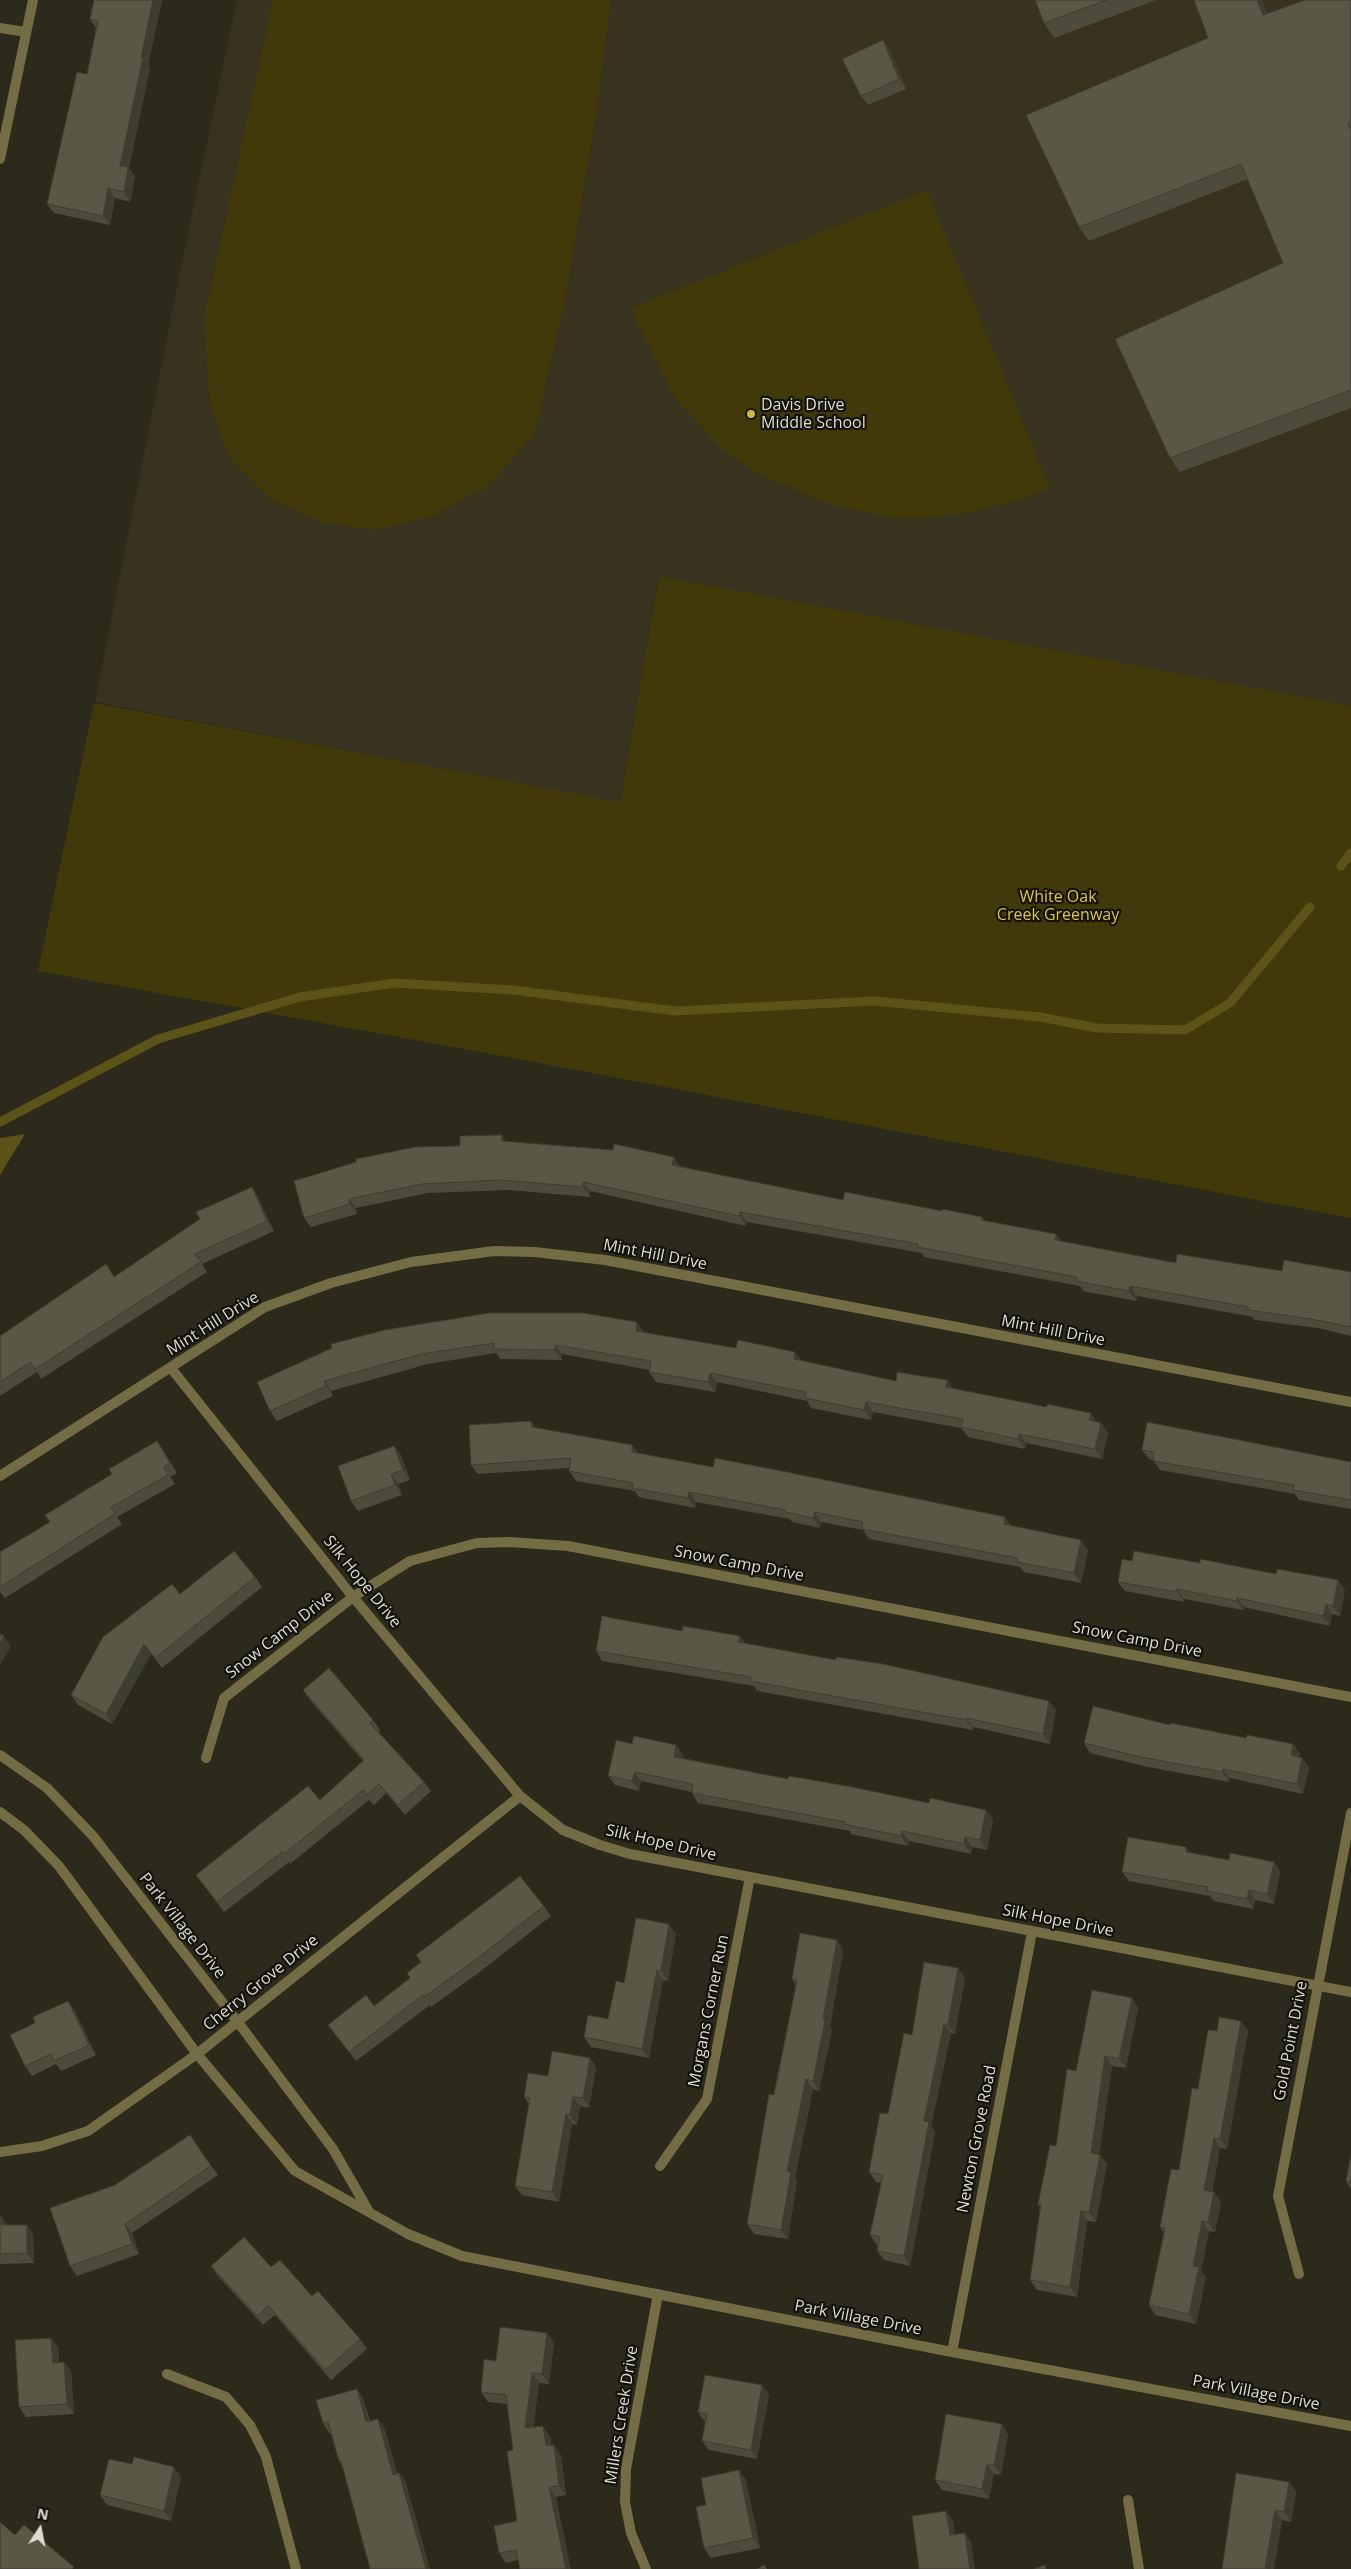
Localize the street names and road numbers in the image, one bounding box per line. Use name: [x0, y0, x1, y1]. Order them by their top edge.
street label: Mint Hill Drive: [601, 1236, 709, 1274]
street label: Mint Hill Drive: [163, 1288, 263, 1360]
street label: Mint Hill Drive: [999, 1312, 1107, 1350]
street label: Silk Hope Drive: [319, 1532, 405, 1632]
street label: Snow Camp Drive: [673, 1542, 805, 1586]
street label: Snow Camp Drive: [222, 1587, 338, 1683]
street label: Snow Camp Drive: [1071, 1618, 1203, 1662]
street label: Silk Hope Drive: [604, 1821, 718, 1865]
street label: Park Village Drive: [135, 1869, 229, 1983]
street label: Silk Hope Drive: [1001, 1901, 1115, 1941]
street label: Cherry Grove Drive: [200, 1931, 322, 2035]
street label: Morgans Corner Run: [685, 1933, 733, 2089]
street label: Gold Point Drive: [1270, 1980, 1312, 2102]
street label: Newton Grove Road: [953, 2064, 1001, 2214]
street label: Park Village Drive: [793, 2296, 923, 2340]
street label: Millers Creek Drive: [602, 2344, 642, 2486]
street label: Park Village Drive: [1191, 2371, 1321, 2415]

